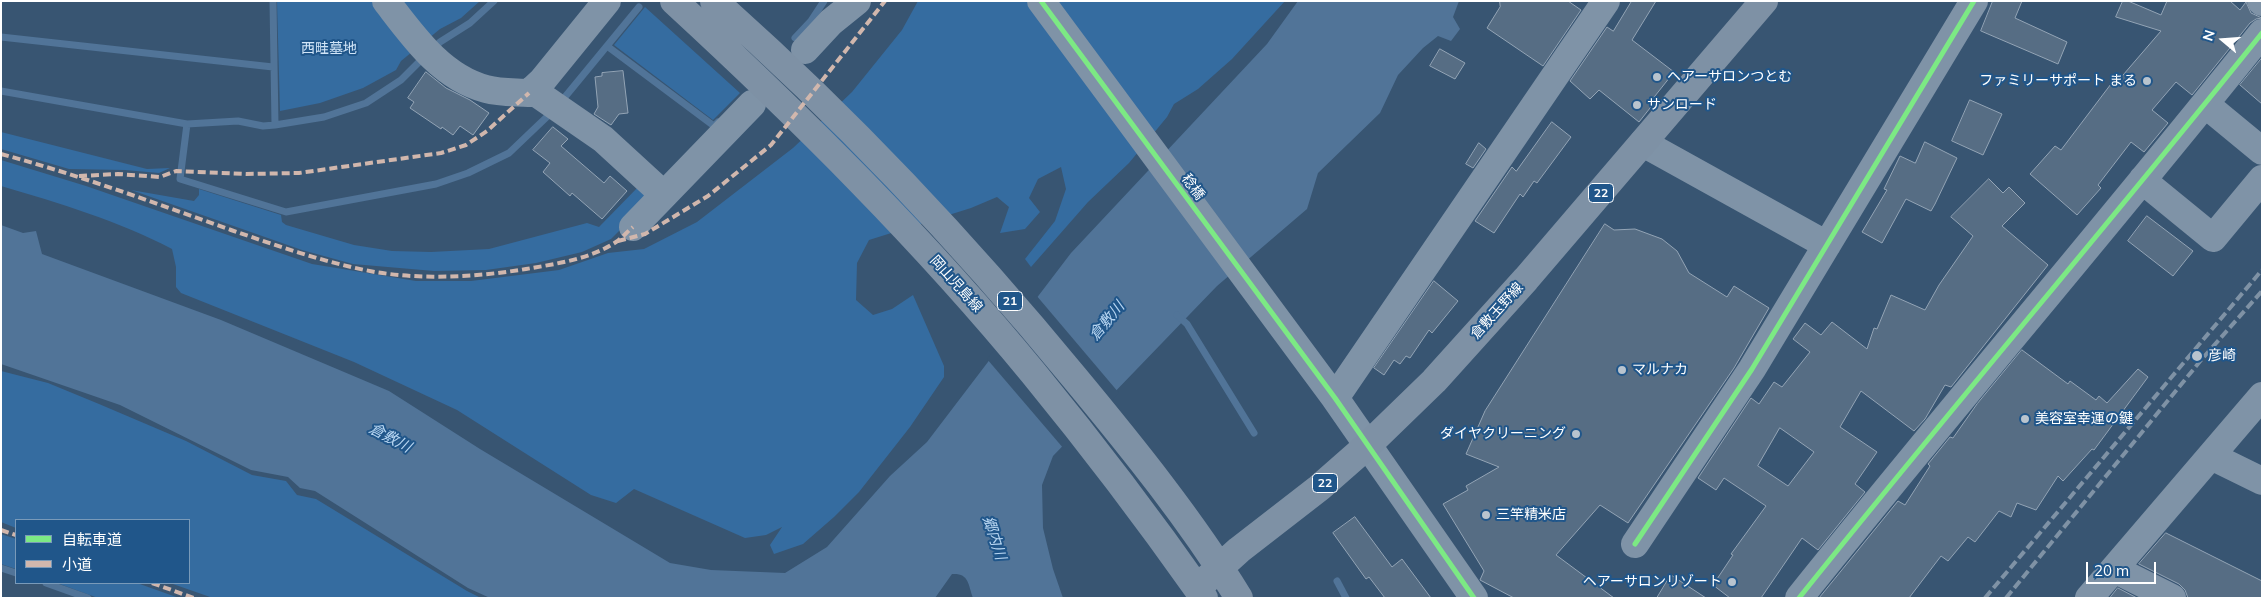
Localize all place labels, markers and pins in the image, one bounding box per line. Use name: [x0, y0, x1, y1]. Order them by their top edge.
place label: ヘアーサロンつとむ: [1667, 69, 1792, 85]
marker: ヘアーサロンつとむ: [1651, 71, 1663, 83]
place label: ファミリーサポート まる: [1979, 73, 2137, 89]
marker: ファミリーサポート まる: [2141, 75, 2153, 87]
place label: サンロード: [1647, 97, 1717, 113]
marker: サンロード: [1631, 99, 1643, 111]
place label: 彦崎: [2208, 348, 2236, 364]
marker: 彦崎: [2190, 349, 2204, 363]
place label: マルナカ: [1632, 362, 1688, 378]
marker: マルナカ: [1616, 364, 1628, 376]
place label: 美容室幸運の鍵: [2035, 411, 2133, 427]
marker: 美容室幸運の鍵: [2019, 413, 2031, 425]
place label: ダイヤクリーニング: [1440, 426, 1566, 442]
marker: ダイヤクリーニング: [1570, 428, 1582, 440]
place label: 三竿精米店: [1496, 507, 1566, 523]
marker: 三竿精米店: [1480, 509, 1492, 521]
place label: ヘアーサロンリゾート: [1583, 574, 1722, 590]
marker: ヘアーサロンリゾート: [1726, 576, 1738, 588]

